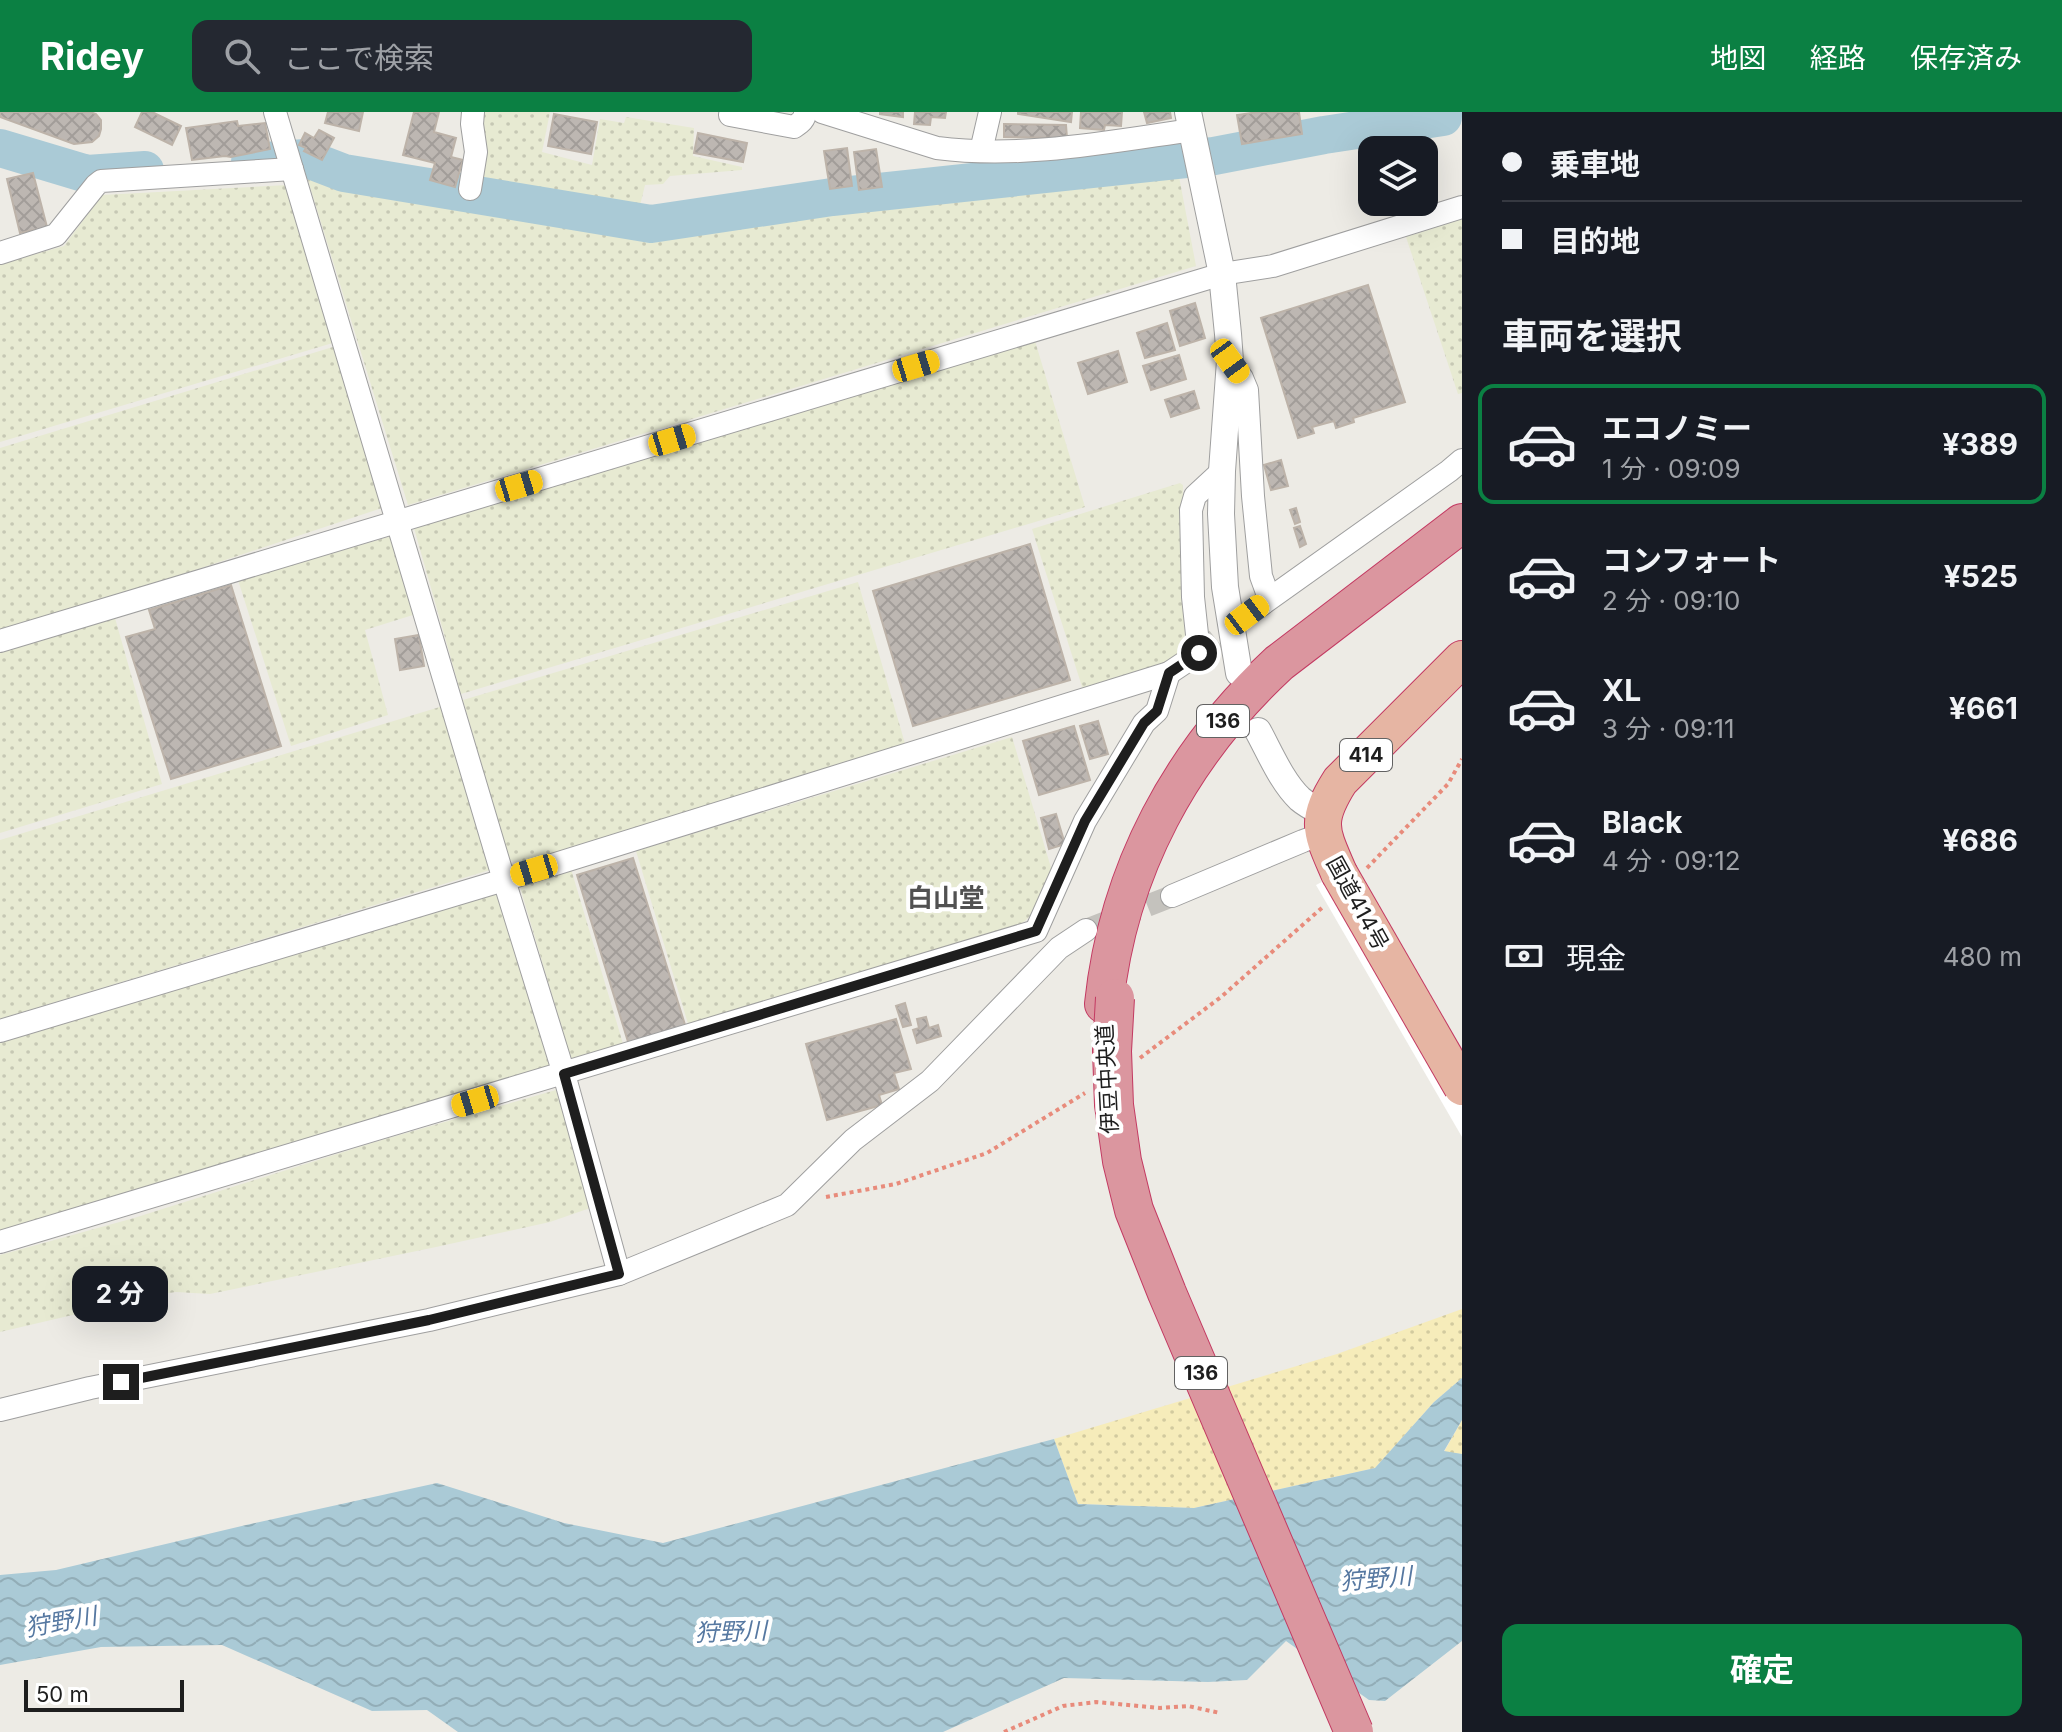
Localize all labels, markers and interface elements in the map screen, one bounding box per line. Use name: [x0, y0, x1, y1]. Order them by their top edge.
search box: [192, 20, 752, 92]
text: Ridey: [40, 33, 144, 79]
icon: search: [220, 34, 264, 78]
text: ここで検索: [284, 40, 434, 76]
text: 地図: [1710, 41, 1766, 75]
text: 経路: [1810, 41, 1866, 75]
text: 保存済み: [1910, 41, 2022, 75]
map controls: [1358, 136, 1438, 216]
button: layers: [1358, 136, 1438, 216]
text: 乗車地: [1550, 146, 1640, 182]
text: 目的地: [1550, 223, 1640, 259]
text: 車両を選択: [1502, 314, 1682, 358]
car: [1206, 335, 1254, 387]
car: [890, 348, 942, 384]
icon: car: [1506, 408, 1578, 480]
text: エコノミー: [1602, 410, 1752, 446]
car: [646, 422, 698, 458]
text: ¥389: [1943, 426, 2018, 462]
text: 1 分 · 09:09: [1602, 453, 1741, 484]
car: [493, 468, 545, 504]
icon: car: [1506, 540, 1578, 612]
text: コンフォート: [1602, 542, 1781, 578]
text: ¥525: [1944, 558, 2018, 594]
text: 2 分 · 09:10: [1602, 585, 1740, 616]
car: [1221, 591, 1273, 639]
route start: [1181, 635, 1217, 671]
icon: car: [1506, 672, 1578, 744]
text: XL: [1602, 672, 1641, 708]
text: ¥661: [1949, 690, 2018, 726]
road number: 136: [1197, 705, 1249, 737]
text: 3 分 · 09:11: [1602, 713, 1735, 744]
road number: 414: [1340, 739, 1392, 771]
icon: car: [1506, 804, 1578, 876]
text: Black: [1602, 804, 1682, 840]
text: ¥686: [1942, 822, 2018, 858]
text: 4 分 · 09:12: [1602, 845, 1741, 876]
car: [508, 852, 560, 888]
street label: 国道414号: [1322, 852, 1394, 954]
district label: 白山堂: [907, 882, 985, 913]
icon: cash: [1502, 934, 1546, 978]
text: 現金: [1566, 940, 1626, 976]
text: 480 m: [1943, 941, 2022, 972]
street label: 伊豆中央道: [1091, 1023, 1123, 1135]
car: [449, 1083, 501, 1119]
callout: 2 分: [73, 1266, 169, 1322]
text: 2 分: [96, 1278, 144, 1309]
road number: 136: [1175, 1357, 1227, 1389]
route end: [103, 1364, 139, 1400]
water label: 狩野川: [1339, 1561, 1416, 1596]
water label: 狩野川: [23, 1600, 102, 1642]
water label: 狩野川: [694, 1616, 770, 1647]
button: 確定: [1502, 1624, 2022, 1716]
scale bar: [24, 1676, 184, 1712]
text: 50 m: [36, 1681, 89, 1707]

